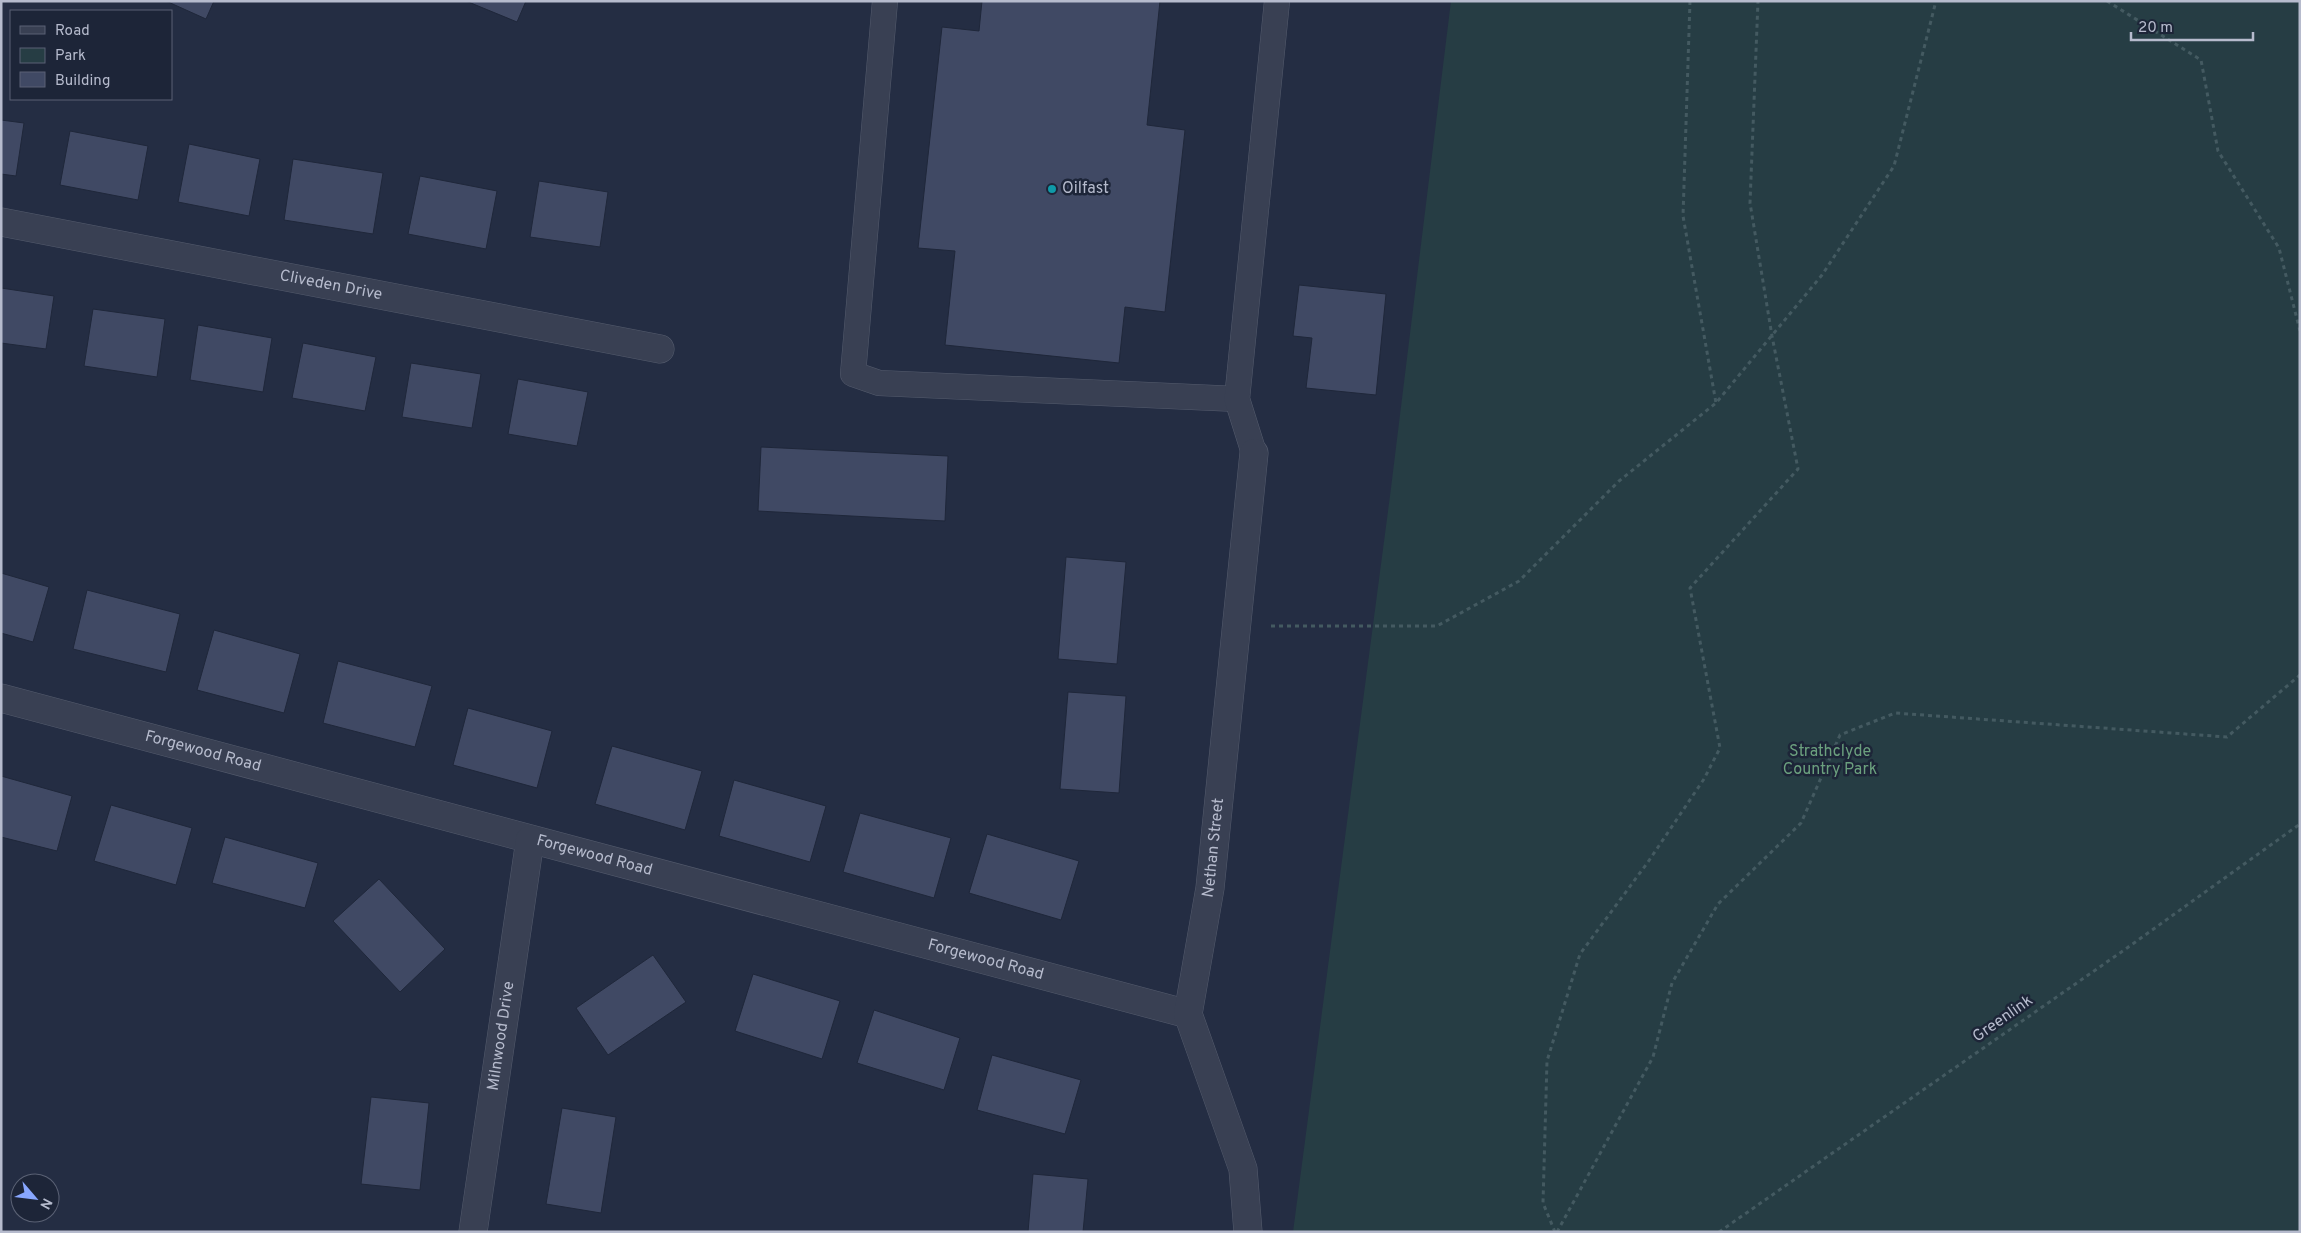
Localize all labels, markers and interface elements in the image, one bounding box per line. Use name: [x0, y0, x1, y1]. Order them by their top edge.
legend: [10, 10, 172, 100]
scale bar: [2131, 10, 2254, 42]
text: 20 m: [2138, 19, 2173, 38]
text: Road: [55, 22, 90, 41]
text: Park: [55, 47, 86, 66]
text: Building: [55, 72, 110, 91]
place label: Oilfast: [1062, 179, 1109, 199]
marker: Oilfast: [1046, 183, 1058, 195]
street label: Cliveden Drive: [278, 266, 384, 305]
street label: Forgewood Road: [143, 727, 263, 777]
park label: Strathclyde Country Park: [1783, 742, 1877, 780]
street label: Nethan Street: [1198, 797, 1229, 899]
street label: Forgewood Road: [534, 831, 655, 881]
street label: Forgewood Road: [925, 935, 1046, 985]
street label: Milnwood Drive: [484, 980, 519, 1092]
street label: Greenlink: [1969, 991, 2037, 1047]
north arrow: [10, 1173, 60, 1223]
text: N: [35, 1195, 55, 1212]

